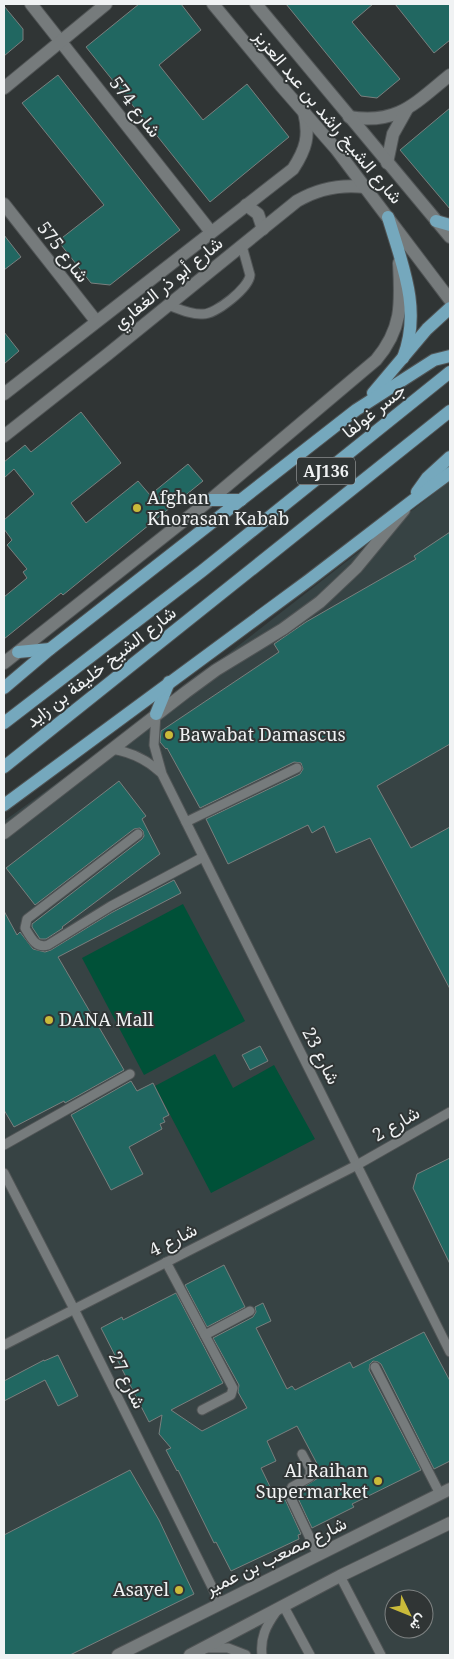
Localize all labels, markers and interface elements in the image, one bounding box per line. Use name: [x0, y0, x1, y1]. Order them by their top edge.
street label: شارع الشيخ راشد بن عبد العزيز: [247, 24, 409, 209]
street label: شارع 574: [104, 71, 167, 142]
street label: شارع 575: [32, 216, 95, 287]
street label: شارع أبو ذر الغفاري: [107, 231, 230, 337]
street label: جسر غولفا: [337, 377, 410, 443]
road number: AJ136: [297, 458, 355, 484]
place label: Afghan Khorasan Kabab: [147, 485, 289, 530]
marker: Afghan Khorasan Kabab: [131, 502, 143, 514]
street label: شارع الشيخ خليفة بن زايد: [20, 600, 181, 733]
place label: Bawabat Damascus: [179, 722, 346, 746]
marker: Bawabat Damascus: [163, 729, 175, 741]
place label: DANA Mall: [59, 1007, 154, 1031]
marker: DANA Mall: [43, 1014, 55, 1026]
street label: شارع 23: [296, 1023, 346, 1089]
street label: شارع 2: [367, 1100, 424, 1147]
street label: شارع 4: [144, 1217, 201, 1262]
street label: شارع 27: [103, 1347, 152, 1413]
place label: Al Raihan Supermarket: [256, 1458, 368, 1503]
marker: Al Raihan Supermarket: [372, 1475, 384, 1487]
street label: شارع مصعب بن عمير: [200, 1510, 351, 1601]
place label: Asayel: [113, 1577, 169, 1601]
marker: Asayel: [173, 1584, 185, 1596]
north arrow: [384, 1589, 434, 1639]
text: ش: [406, 1611, 432, 1636]

